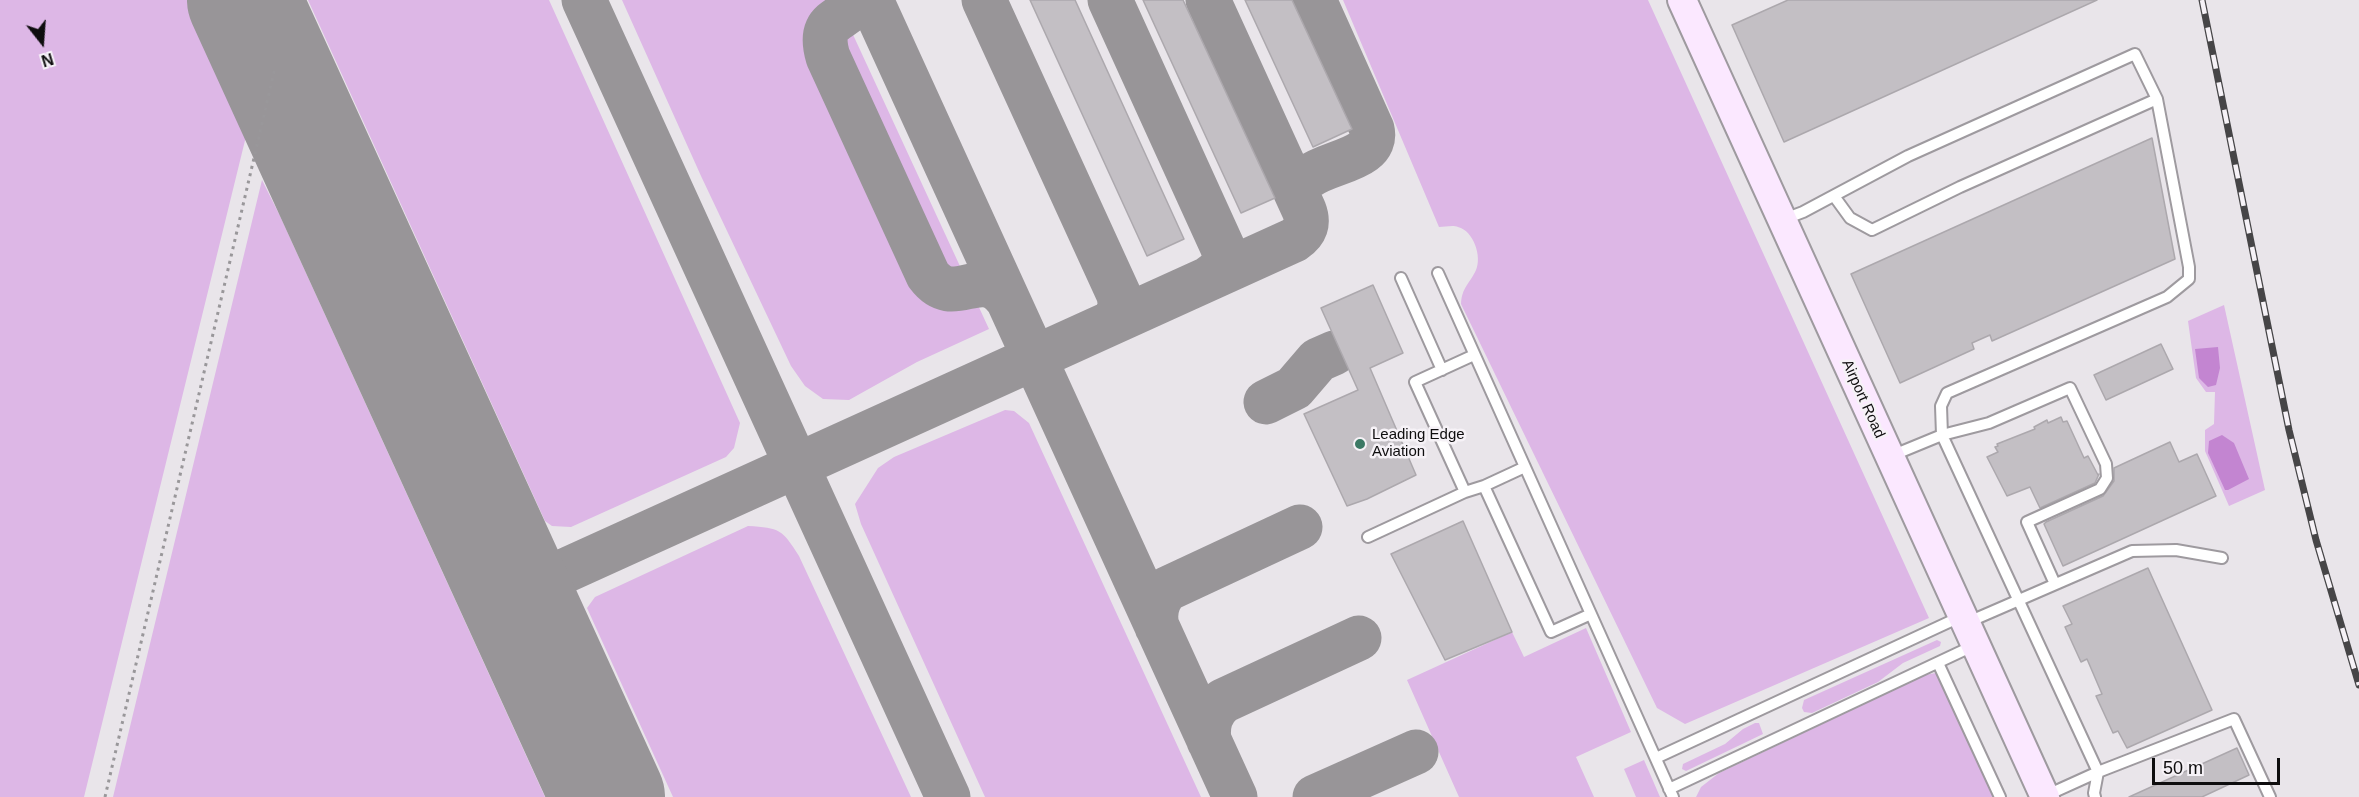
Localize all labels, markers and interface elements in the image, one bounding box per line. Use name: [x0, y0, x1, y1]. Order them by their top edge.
north arrow: [12, 12, 72, 72]
text: N: [39, 50, 55, 70]
street label: Airport Road: [1838, 357, 1888, 441]
place label: Leading Edge Aviation: [1372, 426, 1465, 461]
marker: Leading Edge Aviation: [1353, 437, 1367, 451]
scale bar: [2155, 746, 2282, 784]
text: 50 m: [2163, 758, 2203, 778]

